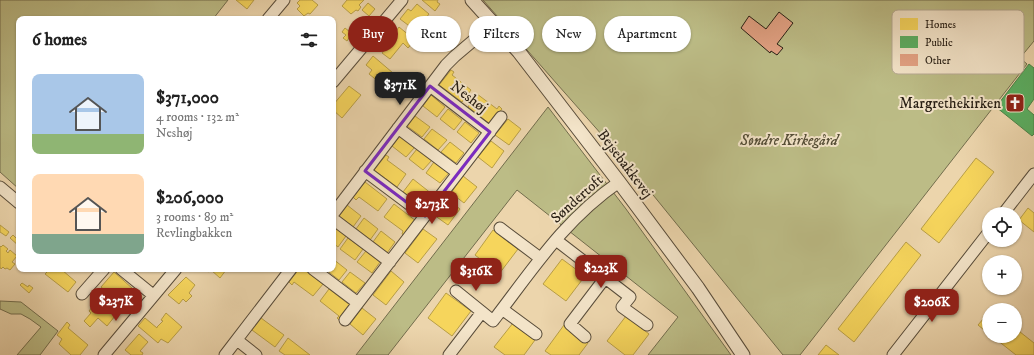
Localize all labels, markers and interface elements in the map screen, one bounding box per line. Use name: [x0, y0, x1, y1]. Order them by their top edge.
legend: [892, 10, 1024, 74]
chip: Buy: [348, 16, 398, 52]
chip: Rent: [406, 16, 461, 52]
chip: Filters: [469, 16, 534, 52]
chip: New: [542, 16, 596, 52]
chip: Apartment: [604, 16, 691, 52]
text: Homes: [925, 18, 956, 32]
text: 6 homes: [32, 29, 87, 51]
icon: filters: [298, 29, 320, 51]
text: Public: [925, 36, 953, 50]
text: Other: [925, 54, 952, 68]
pin: $371K: [372, 72, 428, 106]
text: $371K: [384, 77, 416, 93]
street label: Neshøj: [447, 77, 491, 117]
text: $371,000: [156, 87, 219, 109]
icon: home: [64, 90, 112, 138]
church icon: Margrethekirken: [1004, 92, 1026, 114]
place label: Margrethekirken: [899, 94, 1001, 113]
text: 4 rooms · 132 m²: [156, 109, 239, 125]
text: Neshøj: [156, 125, 192, 141]
street label: Bejsebakkevej: [593, 126, 657, 202]
park label: Søndre Kirkegård: [739, 131, 841, 150]
street label: Søndertoft: [547, 170, 607, 227]
text: $206,000: [156, 187, 224, 209]
icon: home: [64, 190, 112, 238]
pin: $273K: [404, 191, 460, 225]
text: $273K: [415, 196, 449, 212]
map controls: [982, 207, 1022, 343]
button: locate: [982, 207, 1022, 247]
text: 3 rooms · 89 m²: [156, 209, 233, 225]
text: Revlingbakken: [156, 225, 232, 241]
pin: $223K: [573, 255, 629, 289]
button: +: [982, 255, 1022, 295]
pin: $316K: [448, 258, 504, 292]
text: $223K: [584, 260, 618, 276]
text: $316K: [460, 263, 492, 279]
pin: $237K: [88, 288, 144, 322]
pin: $206K: [904, 289, 960, 323]
text: $237K: [99, 293, 133, 309]
text: $206K: [914, 294, 950, 310]
button: −: [982, 303, 1022, 343]

